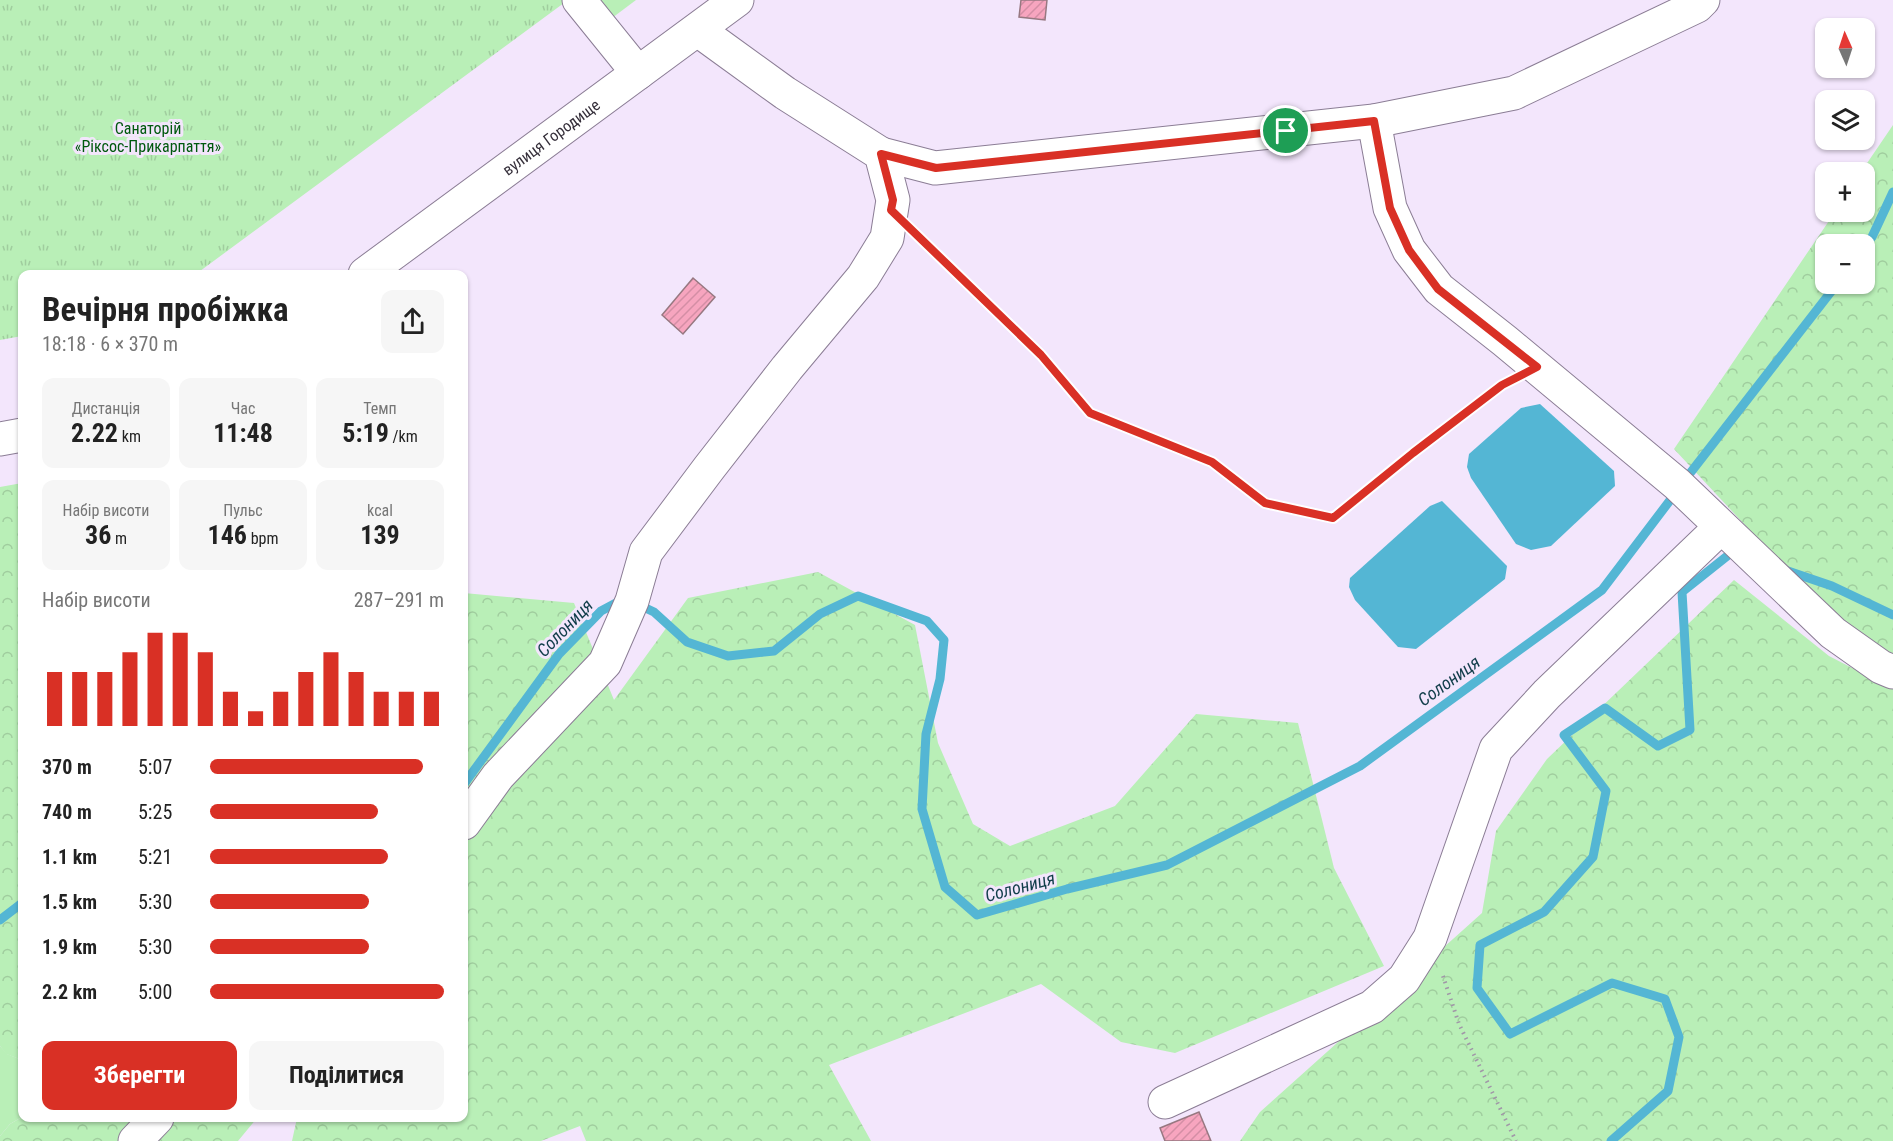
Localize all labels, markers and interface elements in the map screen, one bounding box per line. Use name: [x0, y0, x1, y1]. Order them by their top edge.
north arrow: [1815, 18, 1875, 78]
map controls: [1815, 18, 1875, 294]
button: layers: [1815, 90, 1875, 150]
street label: вулиця Городище: [499, 95, 604, 179]
pin: [1260, 105, 1311, 156]
icon: arrive: [1269, 114, 1302, 147]
park label: Санаторій «Ріксос-Прикарпаття»: [75, 119, 222, 156]
button: +: [1815, 162, 1875, 222]
button: −: [1815, 234, 1875, 294]
text: Вечірня пробіжка: [42, 290, 289, 329]
button: share: [381, 290, 444, 353]
text: 18:18 · 6 × 370 m: [42, 332, 178, 356]
text: Дистанція: [72, 399, 140, 418]
text: Час: [231, 399, 255, 418]
text: Темп: [363, 399, 397, 418]
text: 2.22: [71, 418, 118, 448]
text: 11:48: [213, 418, 273, 448]
text: 5:19: [342, 418, 389, 448]
text: km: [118, 427, 141, 446]
text: /km: [389, 427, 418, 446]
text: Набір висоти: [63, 501, 149, 520]
text: Пульс: [223, 501, 263, 520]
text: kcal: [367, 501, 393, 520]
text: 36: [85, 520, 111, 550]
text: 146: [208, 520, 247, 550]
text: 139: [360, 520, 400, 550]
text: m: [111, 529, 127, 548]
text: bpm: [247, 529, 278, 548]
text: Набір висоти: [42, 588, 151, 612]
text: 287–291 m: [354, 588, 444, 612]
water label: Солониця: [532, 595, 597, 661]
water label: Солониця: [1414, 651, 1484, 710]
text: 370 m: [42, 755, 92, 779]
text: 5:07: [138, 755, 172, 779]
text: 740 m: [42, 800, 92, 824]
text: 5:25: [138, 800, 172, 824]
text: 1.1 km: [42, 845, 97, 869]
text: 5:21: [138, 845, 172, 869]
water label: Солониця: [983, 867, 1057, 906]
text: 1.5 km: [42, 890, 97, 914]
text: 5:30: [138, 890, 172, 914]
text: 1.9 km: [42, 935, 97, 959]
text: 5:30: [138, 935, 172, 959]
text: 2.2 km: [42, 980, 97, 1004]
text: 5:00: [138, 980, 172, 1004]
button: Зберегти: [42, 1041, 237, 1110]
button: Поділитися: [249, 1041, 444, 1110]

